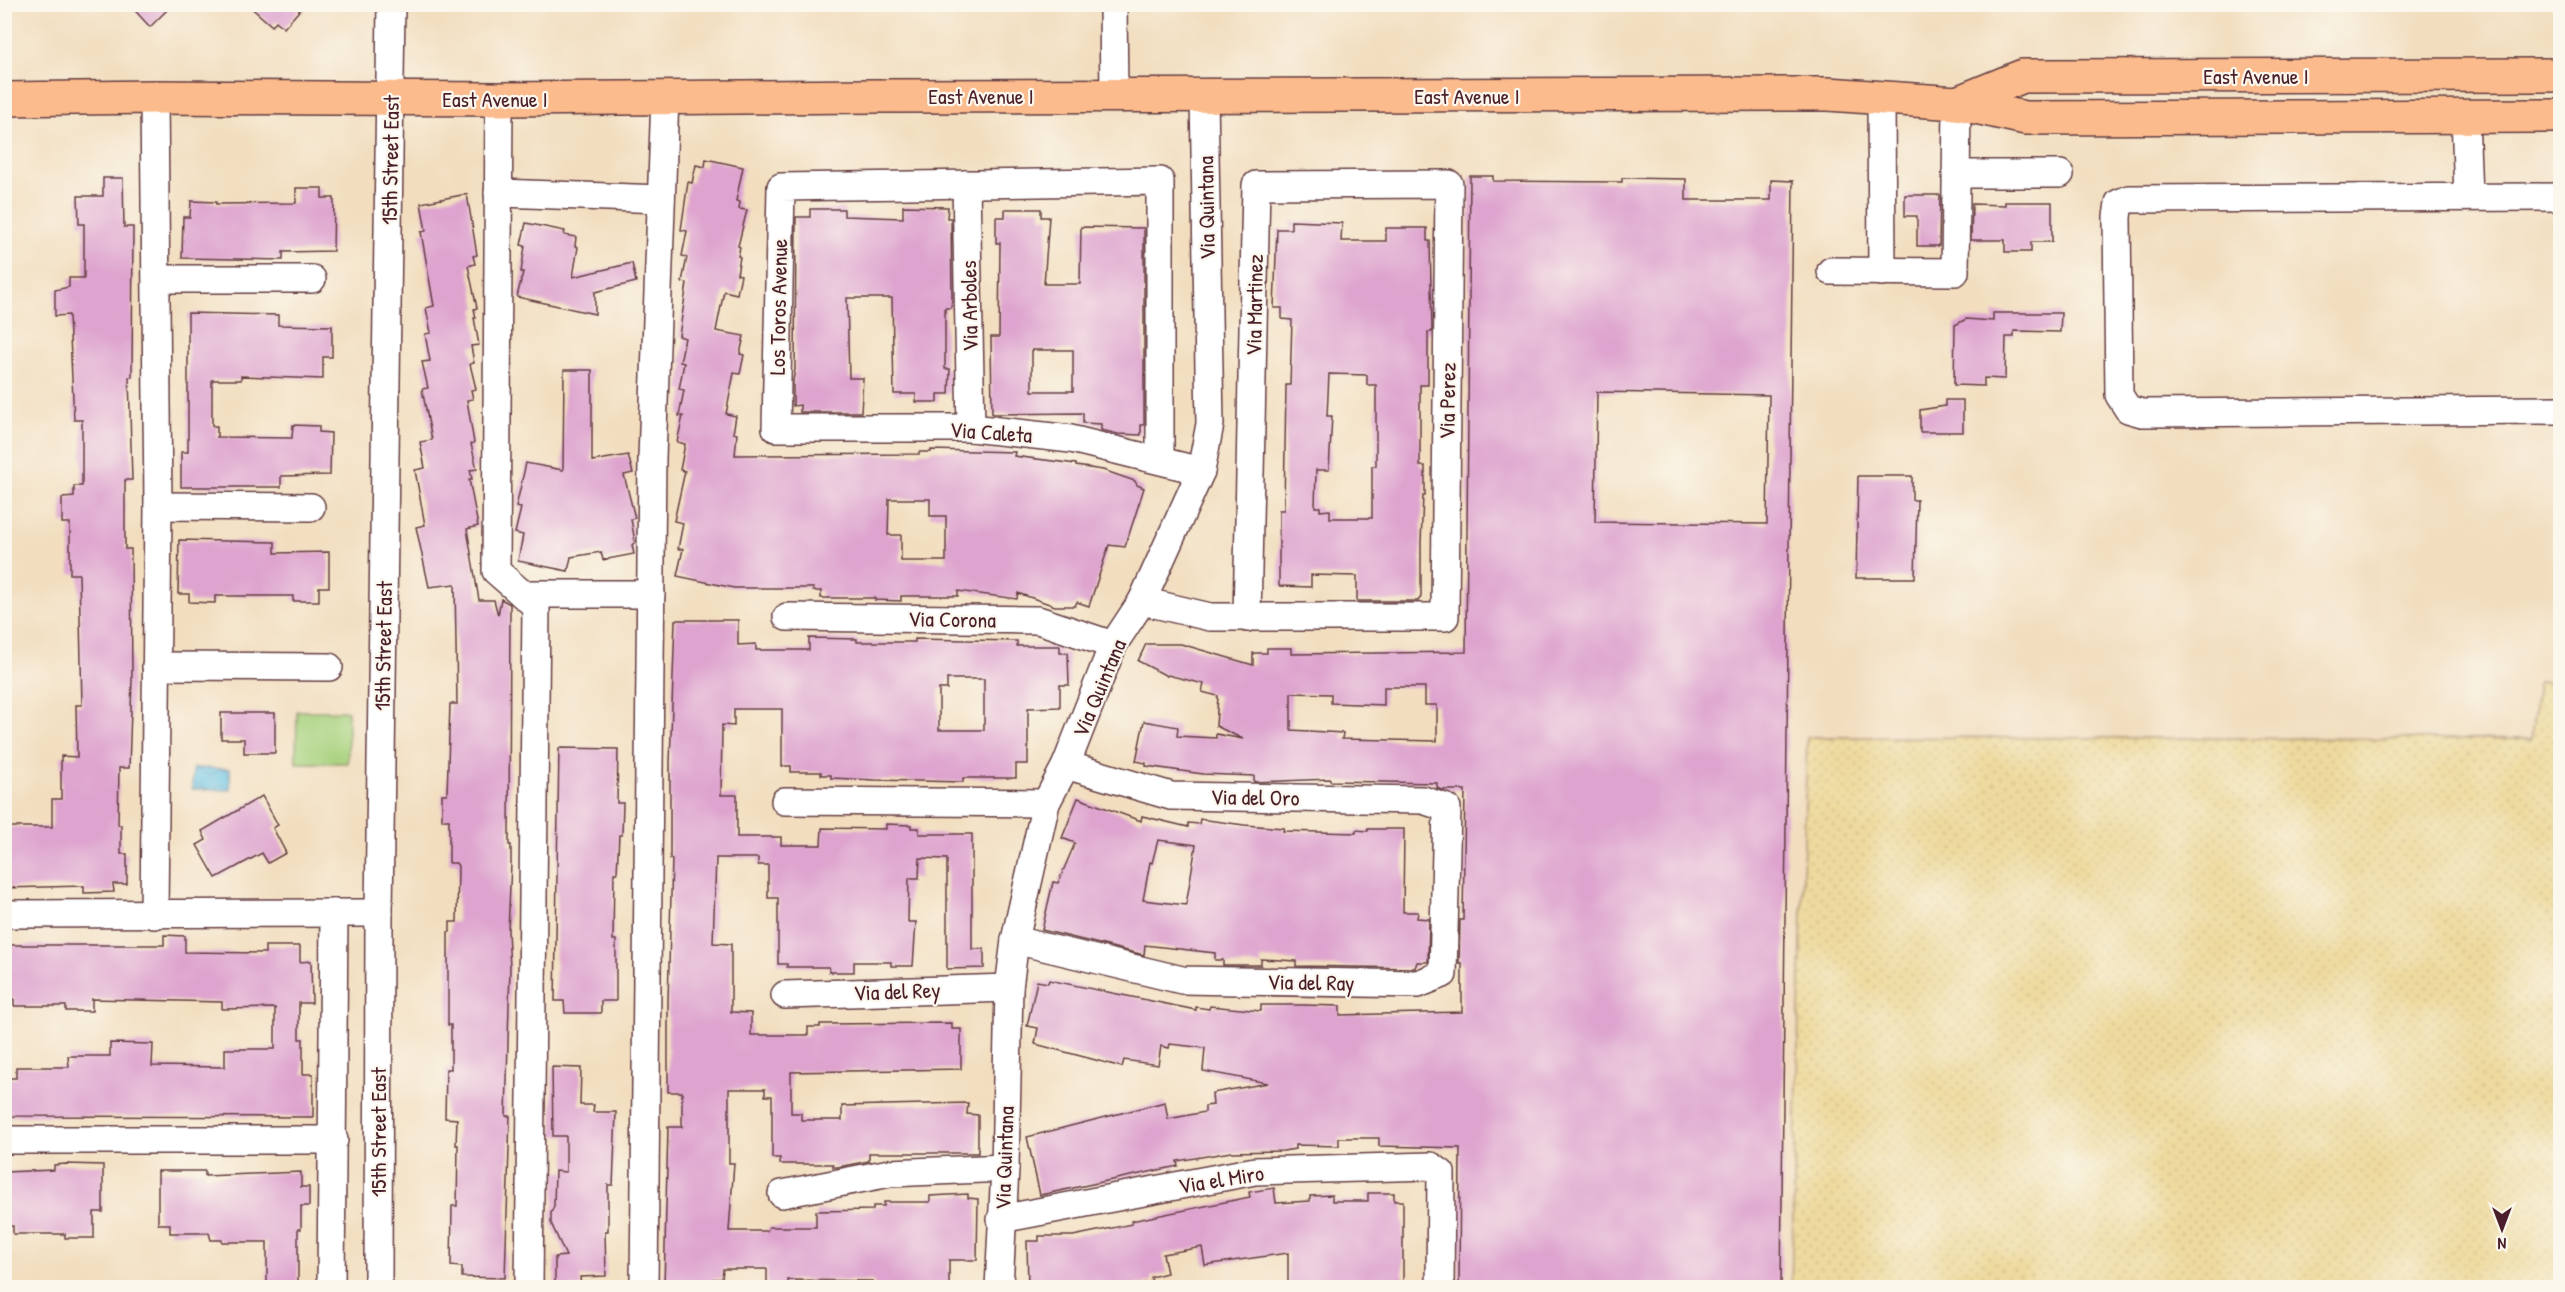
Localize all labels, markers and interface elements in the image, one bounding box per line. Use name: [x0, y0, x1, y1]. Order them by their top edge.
street label: East Avenue I: [2203, 61, 2309, 91]
street label: East Avenue I: [928, 81, 1034, 111]
street label: East Avenue I: [1414, 81, 1520, 111]
street label: East Avenue I: [442, 84, 548, 114]
street label: 15th Street East: [374, 94, 406, 225]
street label: Via Quintana: [1190, 155, 1222, 260]
street label: Los Toros Avenue: [762, 238, 794, 375]
street label: Via Martinez: [1238, 254, 1270, 356]
street label: Via Arboles: [953, 260, 985, 352]
street label: Via Perez: [1431, 362, 1463, 440]
street label: Via Caleta: [949, 414, 1034, 450]
street label: 15th Street East: [367, 580, 399, 711]
street label: Via Corona: [908, 603, 997, 635]
street label: Via Quintana: [1065, 634, 1133, 742]
street label: Via del Oro: [1210, 781, 1300, 813]
street label: Via del Ray: [1267, 966, 1355, 998]
street label: Via del Rey: [853, 974, 941, 1008]
street label: 15th Street East: [363, 1067, 393, 1197]
street label: Via Quintana: [987, 1105, 1021, 1210]
street label: Via el Miro: [1176, 1157, 1266, 1201]
north arrow: [2472, 1199, 2532, 1259]
text: N: [2497, 1233, 2506, 1255]

